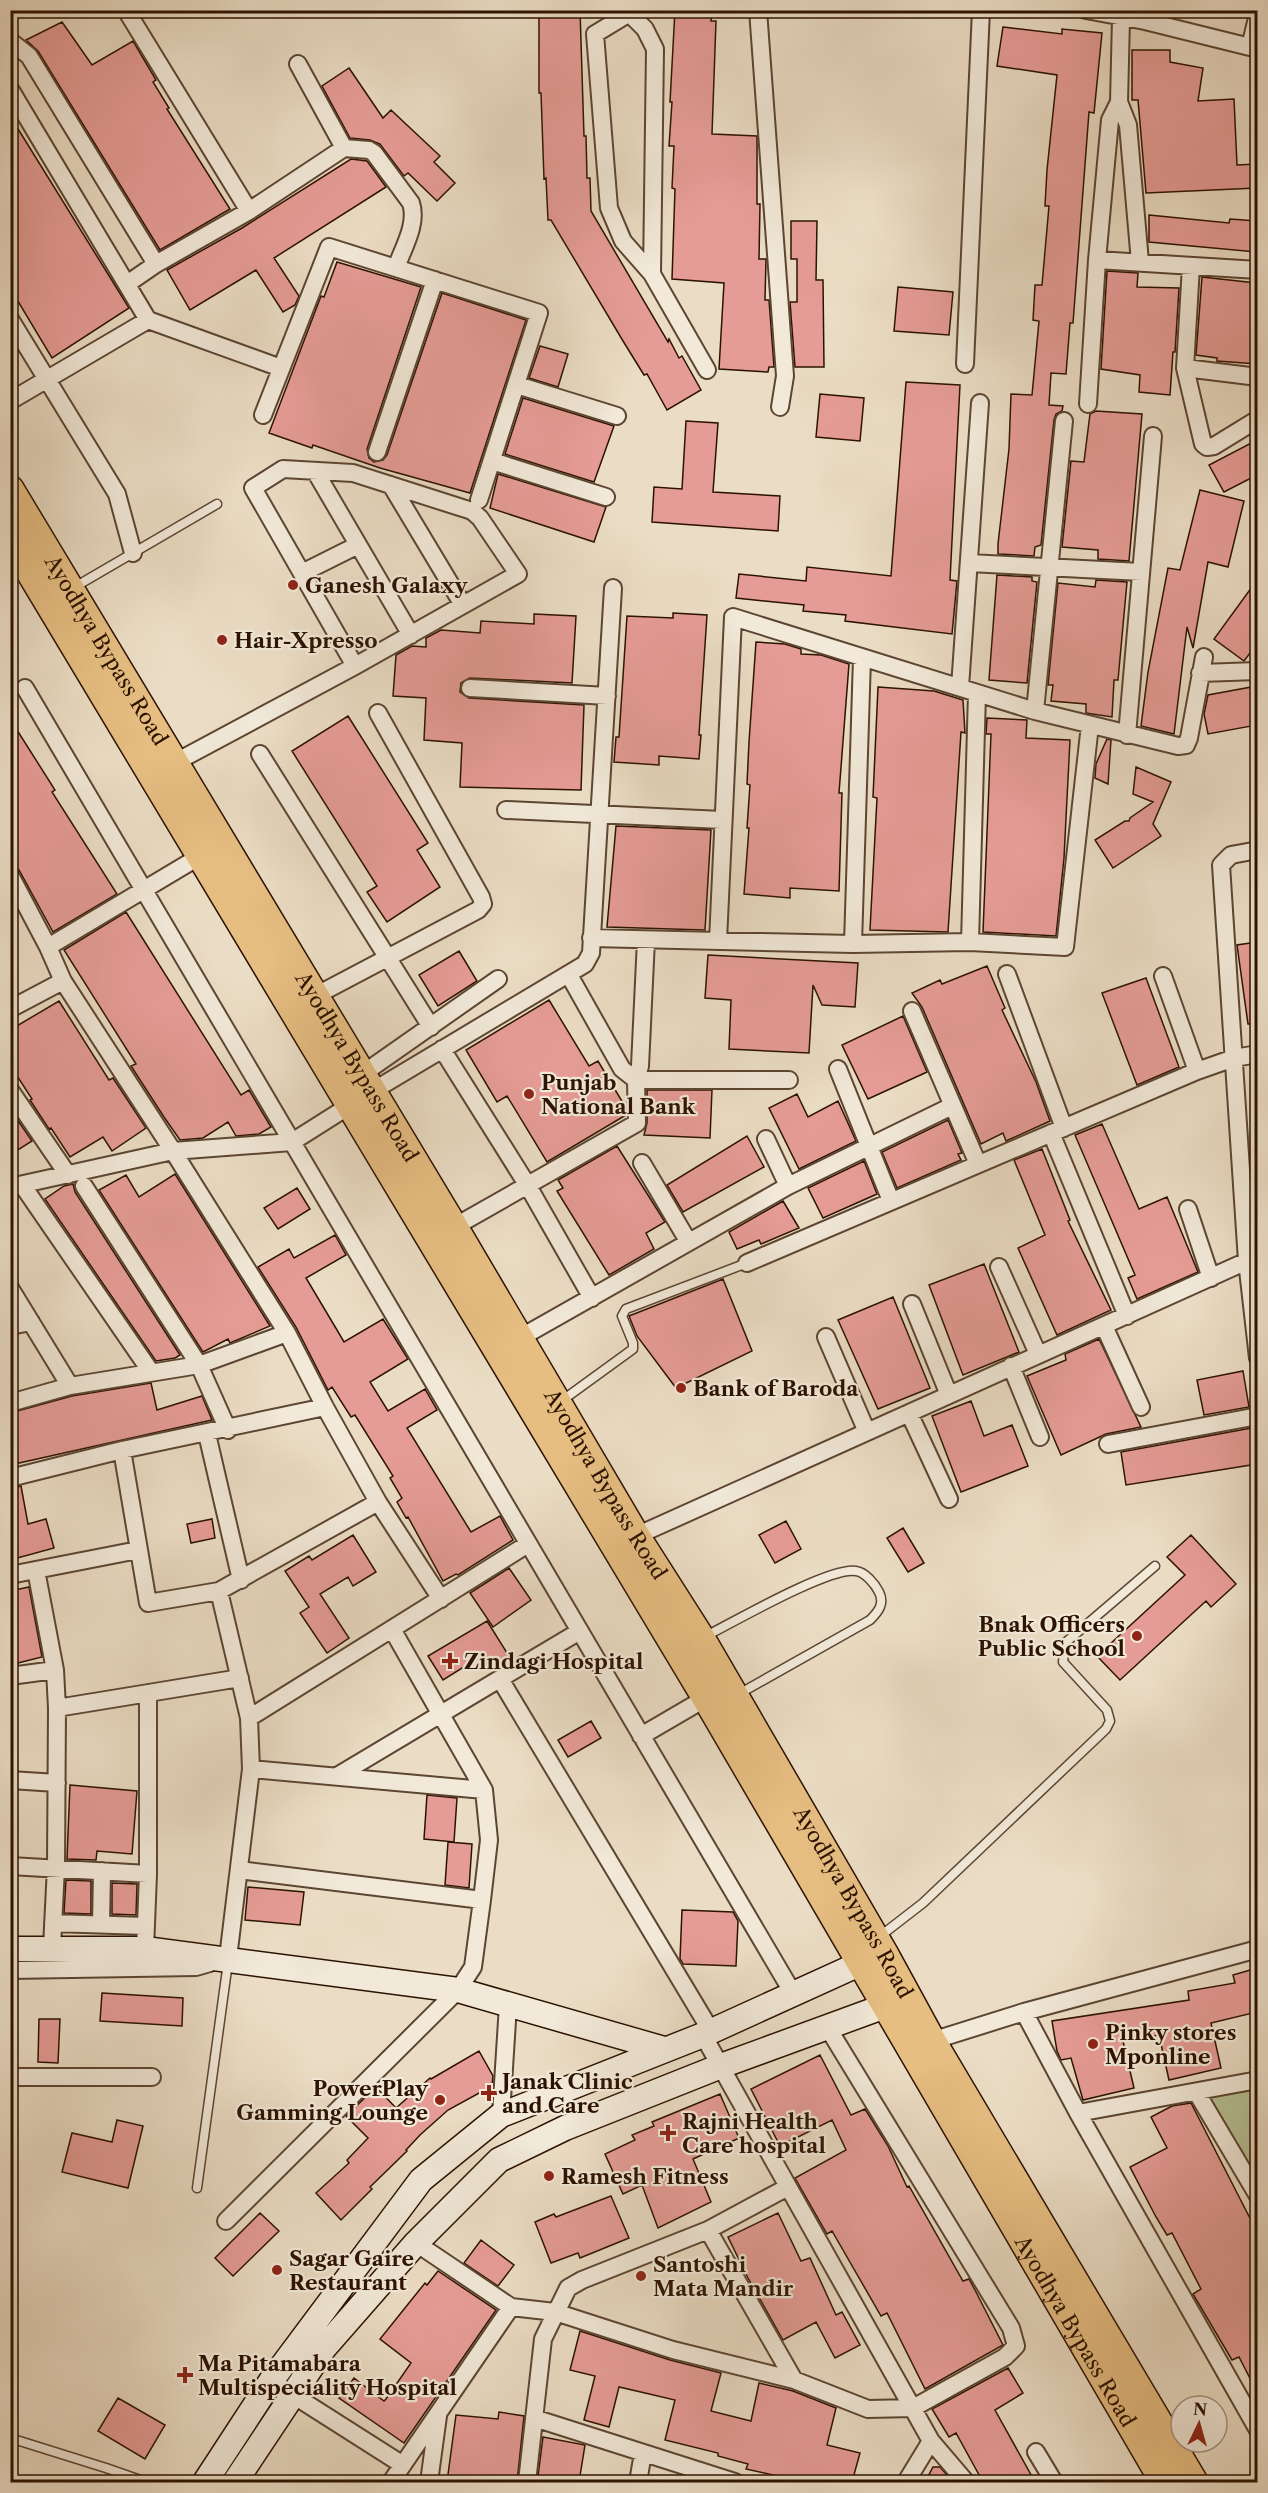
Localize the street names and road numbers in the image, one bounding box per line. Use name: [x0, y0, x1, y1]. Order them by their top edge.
street label: Ayodhya Bypass Road: [40, 550, 174, 750]
street label: Ayodhya Bypass Road: [290, 966, 424, 1166]
street label: Ayodhya Bypass Road: [539, 1384, 673, 1584]
street label: Ayodhya Bypass Road: [788, 1801, 919, 2003]
street label: Ayodhya Bypass Road: [1010, 2230, 1141, 2431]

